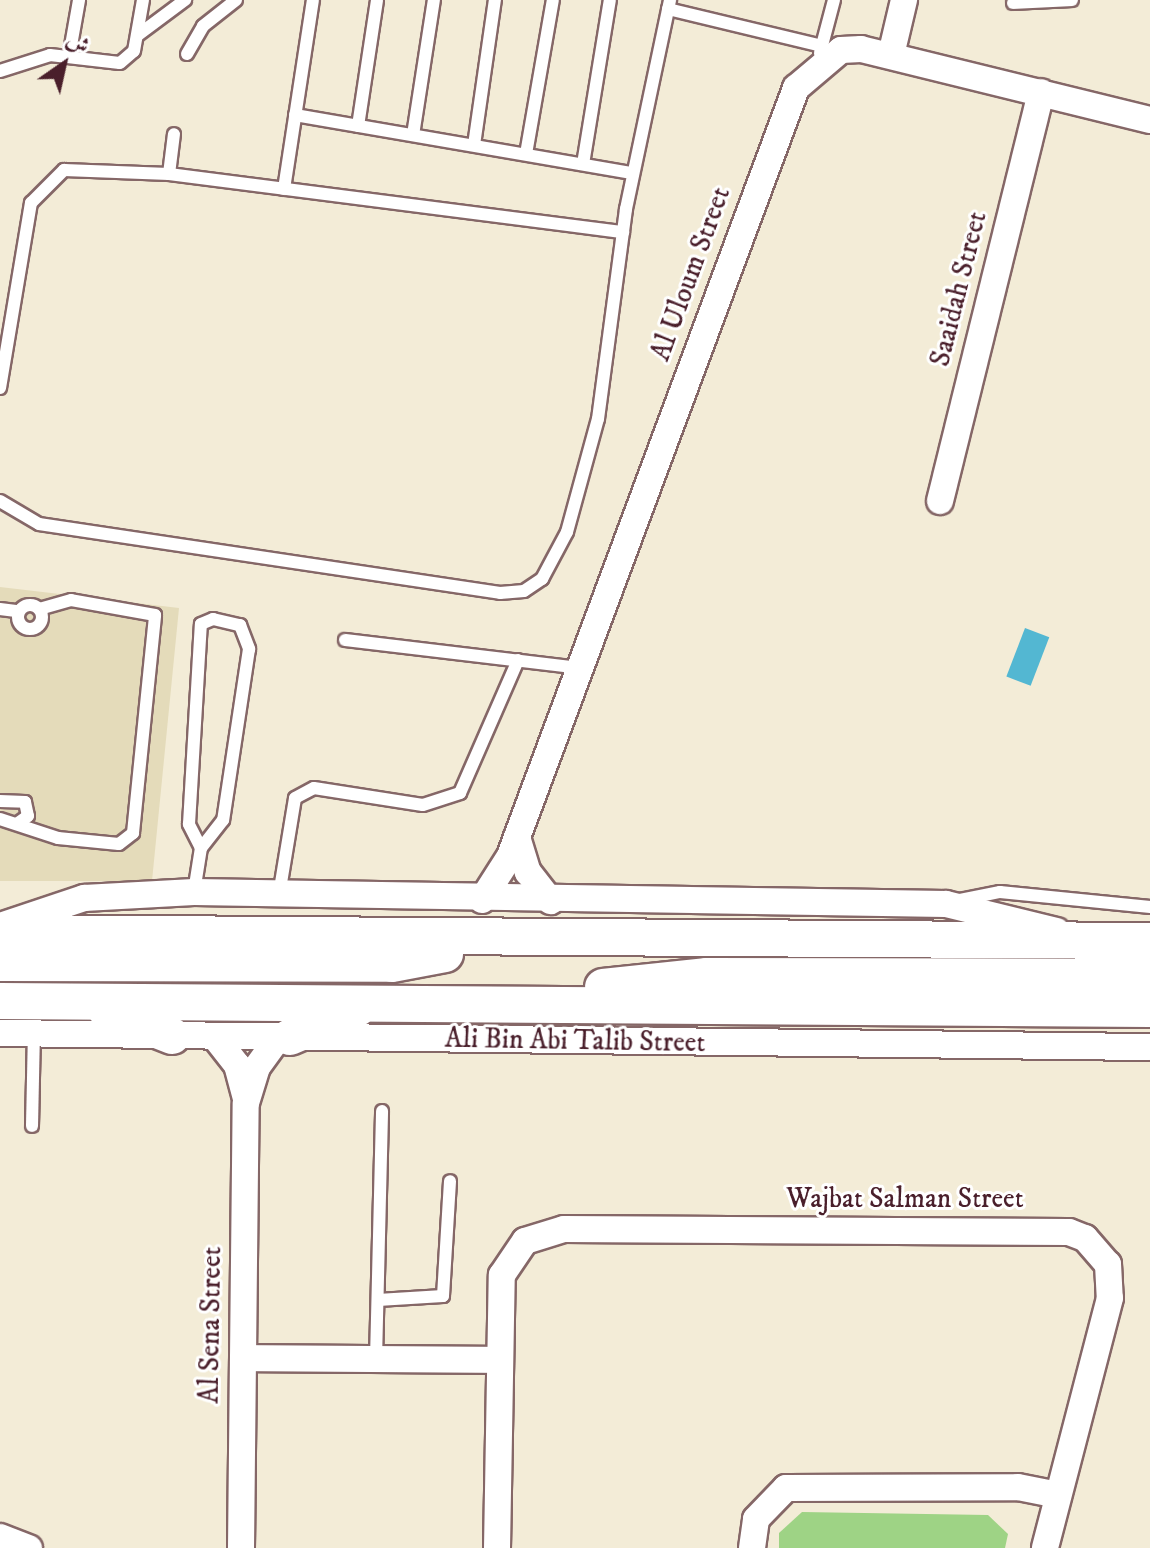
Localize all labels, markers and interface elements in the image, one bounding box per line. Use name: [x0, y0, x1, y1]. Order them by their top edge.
north arrow: [24, 24, 104, 104]
text: ش: [61, 26, 94, 61]
street label: Al Uloum Street: [644, 182, 738, 366]
street label: Saaidah Street: [924, 208, 994, 370]
street label: Ali Bin Abi Talib Street: [444, 1022, 706, 1060]
street label: Wajbat Salman Street: [786, 1182, 1024, 1216]
street label: Al Sena Street: [193, 1246, 229, 1404]

